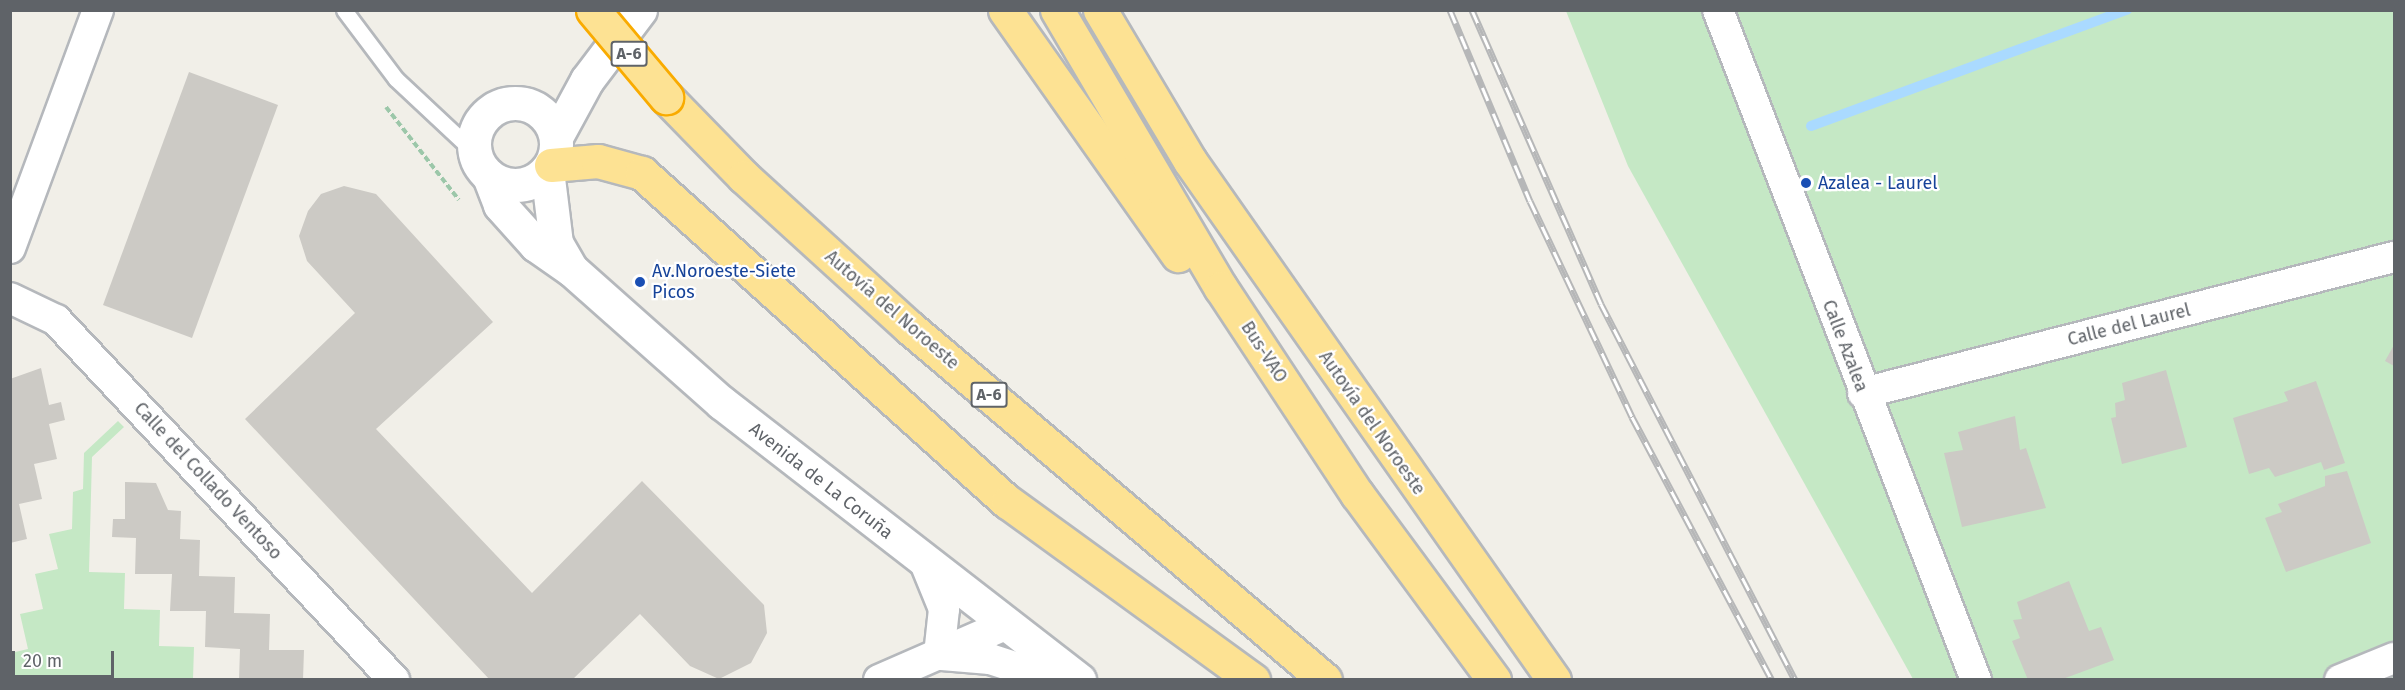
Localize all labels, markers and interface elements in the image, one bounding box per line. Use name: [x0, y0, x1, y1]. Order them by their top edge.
road number: A-6: [610, 41, 648, 67]
place label: Azalea - Laurel: [1818, 172, 1937, 194]
marker: Azalea - Laurel: [1799, 176, 1813, 190]
street label: Autovía del Noroeste: [821, 246, 963, 374]
place label: Av.Noroeste-Siete Picos: [652, 261, 796, 304]
marker: Av.Noroeste-Siete Picos: [633, 275, 647, 289]
street label: Calle Azalea: [1818, 297, 1872, 395]
street label: Calle del Laurel: [2065, 299, 2193, 351]
street label: Bus-VAO: [1236, 317, 1292, 387]
street label: Autovía del Noroeste: [1314, 347, 1430, 499]
road number: A-6: [970, 382, 1008, 408]
street label: Calle del Collado Ventoso: [129, 398, 287, 564]
street label: Avenida de La Coruña: [745, 418, 897, 544]
scale bar: [15, 639, 117, 677]
text: 20 m: [23, 650, 62, 672]

